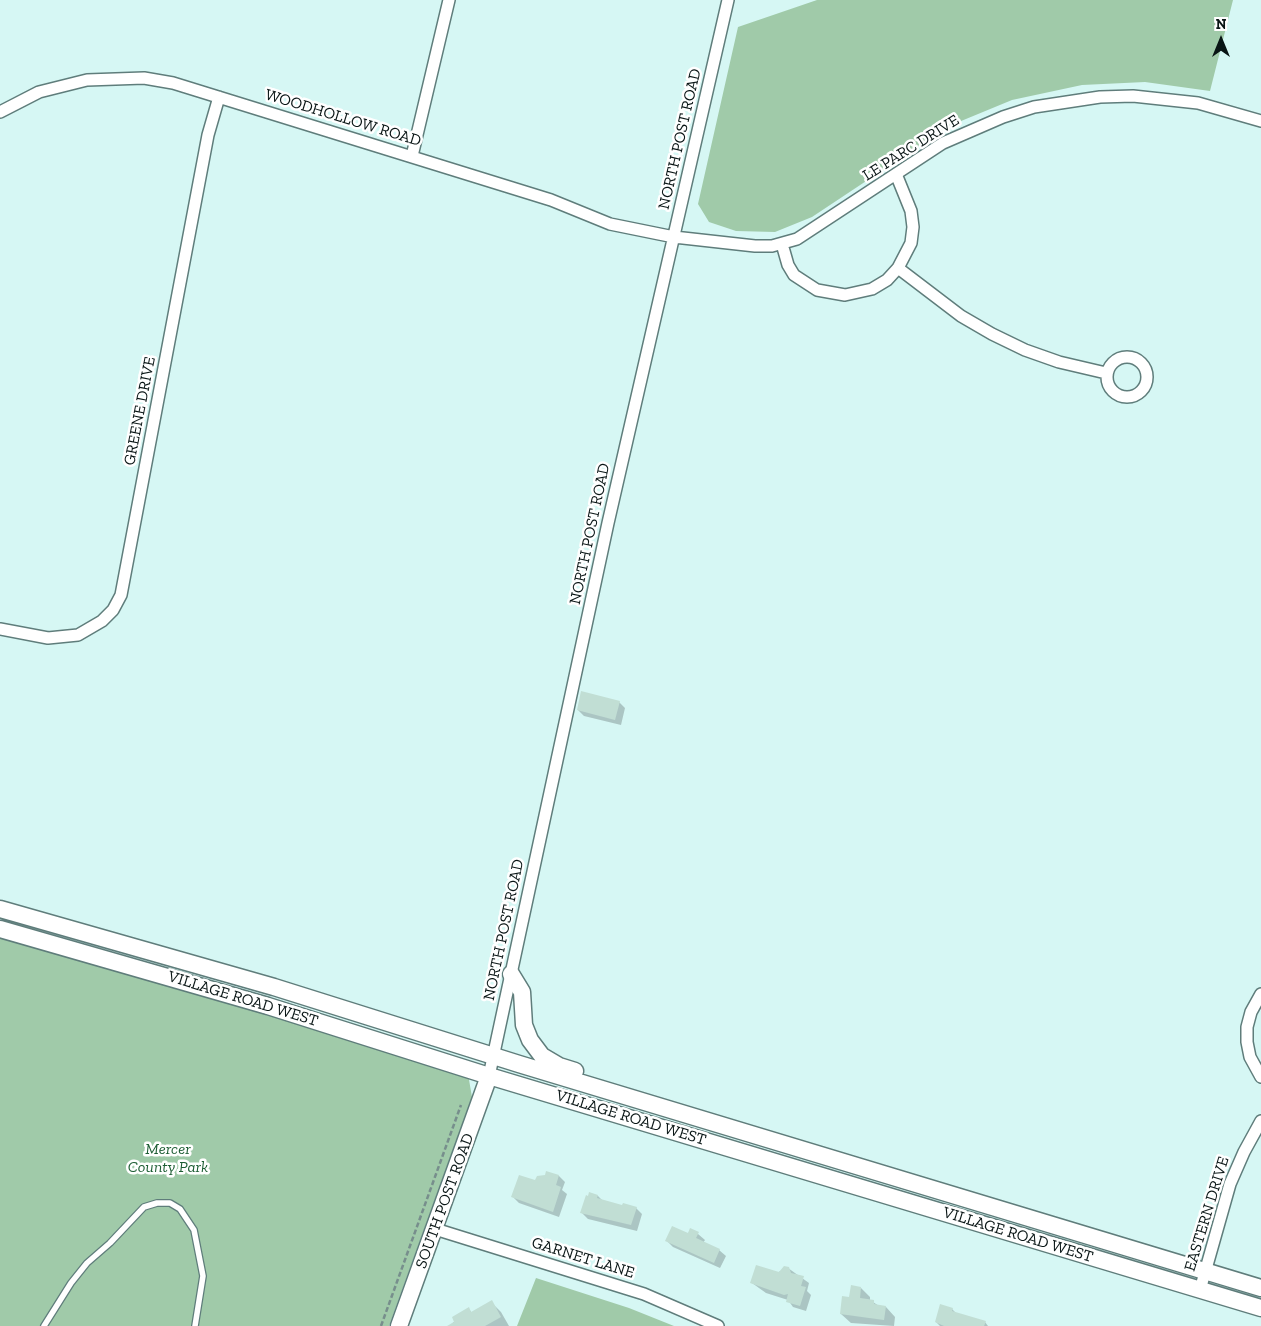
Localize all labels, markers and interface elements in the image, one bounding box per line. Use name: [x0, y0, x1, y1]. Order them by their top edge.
north arrow: [1196, 15, 1246, 65]
text: N: [1216, 16, 1226, 33]
street label: NORTH POST ROAD: [654, 67, 706, 211]
street label: WOODHOLLOW ROAD: [263, 85, 423, 151]
street label: LE PARC DRIVE: [859, 111, 963, 185]
street label: GREENE DRIVE: [120, 355, 160, 467]
street label: NORTH POST ROAD: [566, 462, 614, 606]
street label: NORTH POST ROAD: [480, 858, 528, 1002]
street label: VILLAGE ROAD WEST: [166, 967, 320, 1031]
street label: VILLAGE ROAD WEST: [554, 1086, 708, 1150]
street label: SOUTH POST ROAD: [412, 1131, 478, 1271]
park label: Mercer County Park: [128, 1139, 208, 1177]
street label: EASTERN DRIVE: [1180, 1154, 1234, 1274]
street label: VILLAGE ROAD WEST: [941, 1203, 1095, 1267]
street label: GARNET LANE: [529, 1233, 637, 1283]

